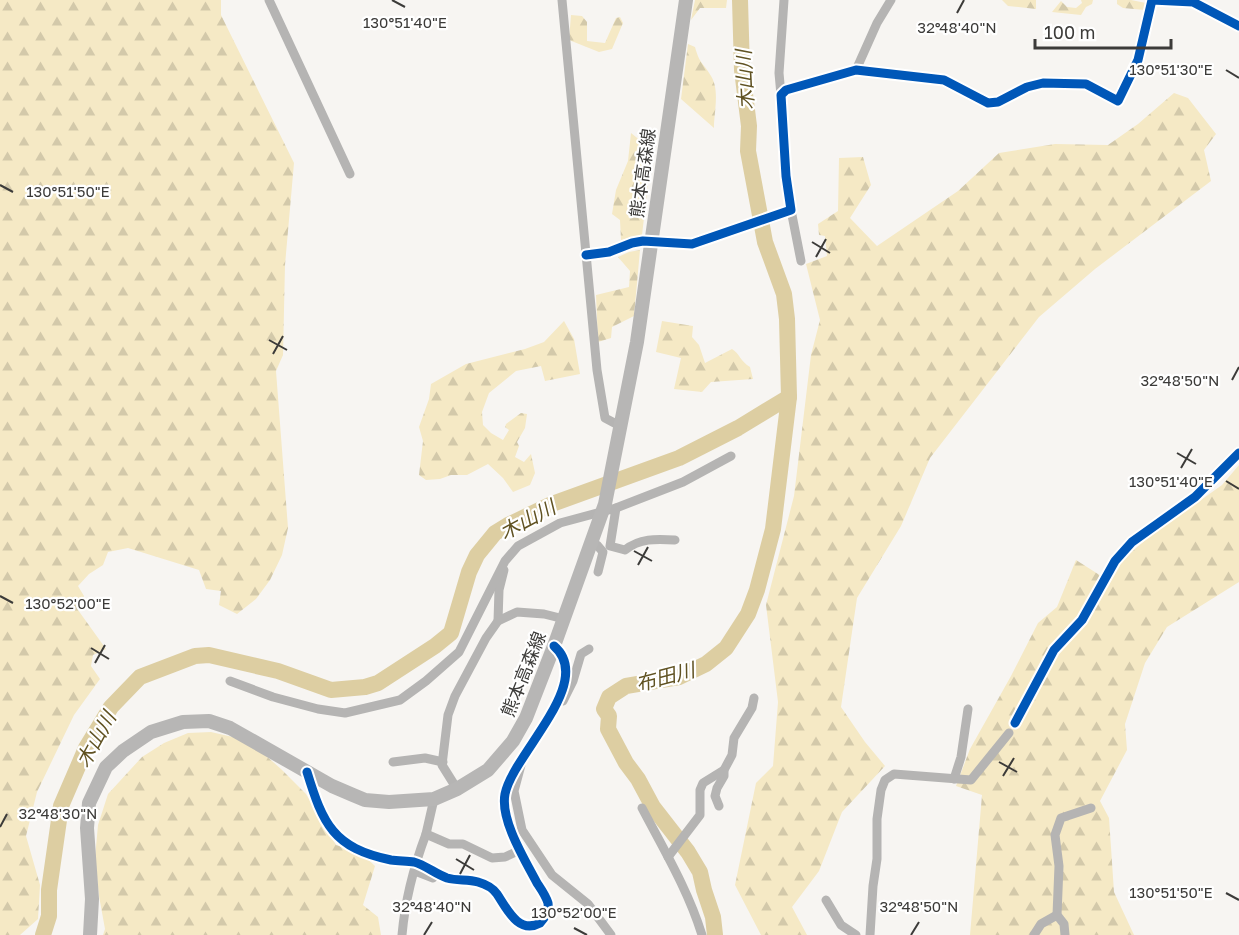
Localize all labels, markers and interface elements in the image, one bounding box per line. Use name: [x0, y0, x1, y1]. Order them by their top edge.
scale bar: [1035, 12, 1172, 50]
text: 130°51'40"E: [363, 13, 447, 31]
text: 32°48'40"N: [917, 18, 997, 36]
text: 100 m: [1044, 21, 1095, 43]
water label: 木山川: [730, 47, 758, 111]
text: 130°51'30"E: [1129, 60, 1213, 78]
street label: 熊本高森線: [625, 127, 659, 219]
text: 130°51'50"E: [26, 182, 110, 200]
text: 32°48'50"N: [1141, 371, 1219, 389]
text: 130°51'40"E: [1129, 472, 1213, 490]
water label: 木山川: [495, 493, 561, 544]
text: 130°52'00"E: [25, 594, 111, 612]
street label: 熊本高森線: [496, 628, 550, 720]
water label: 布田川: [633, 656, 699, 695]
water label: 木山川: [70, 705, 121, 771]
text: 32°48'30"N: [19, 804, 97, 822]
text: 130°51'50"E: [1129, 883, 1213, 901]
text: 32°48'40"N: [392, 897, 472, 915]
text: 32°48'50"N: [880, 897, 958, 915]
text: 130°52'00"E: [531, 903, 617, 921]

